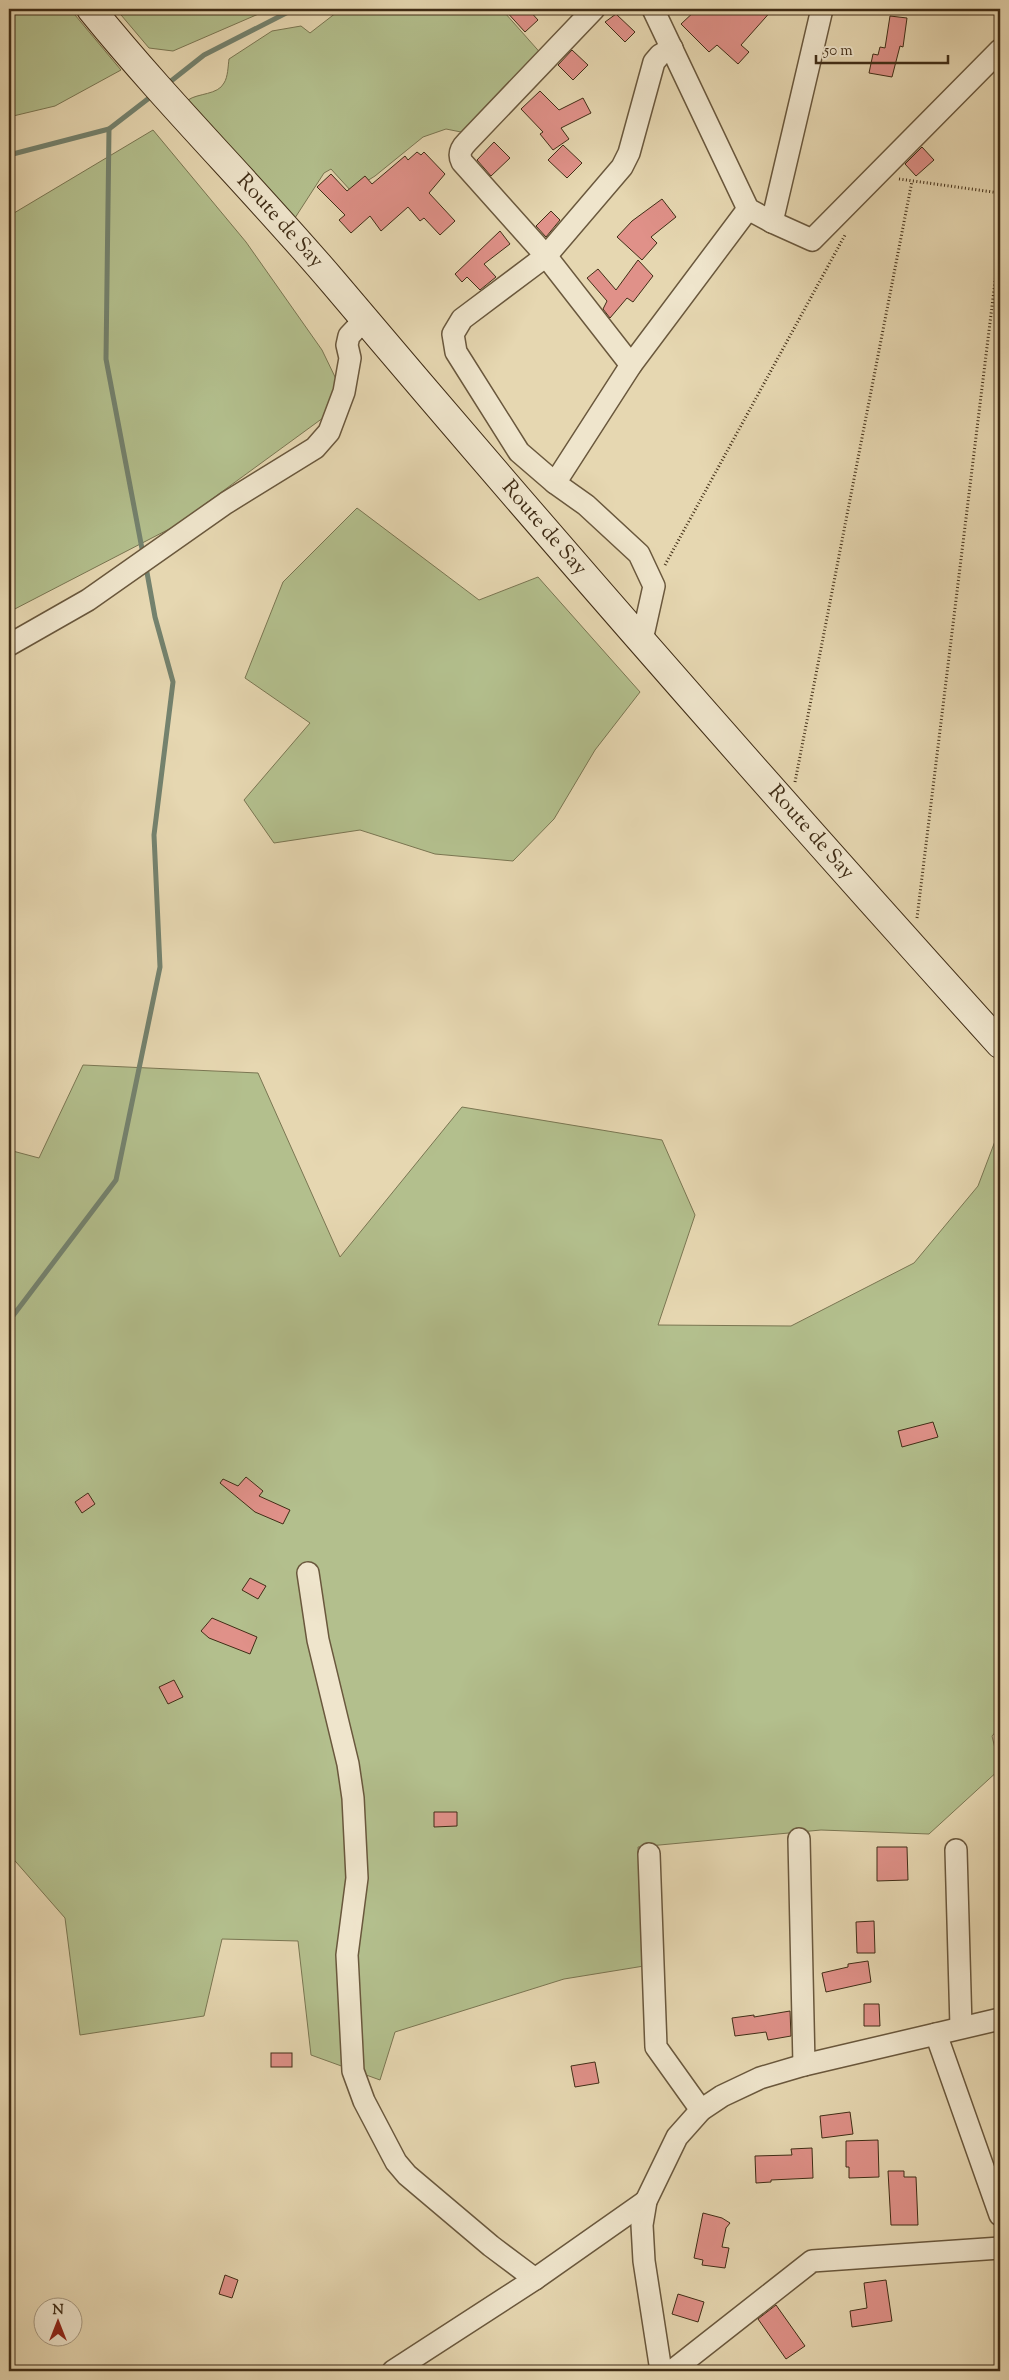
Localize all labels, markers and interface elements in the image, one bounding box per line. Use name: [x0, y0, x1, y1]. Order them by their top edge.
scale bar: [816, 32, 949, 64]
text: 50 m: [823, 41, 853, 62]
street label: Route de Say: [229, 167, 330, 276]
street label: Route de Say: [494, 474, 594, 583]
street label: Route de Say: [760, 779, 861, 887]
north arrow: [32, 2298, 82, 2348]
text: N: [52, 2301, 64, 2321]

